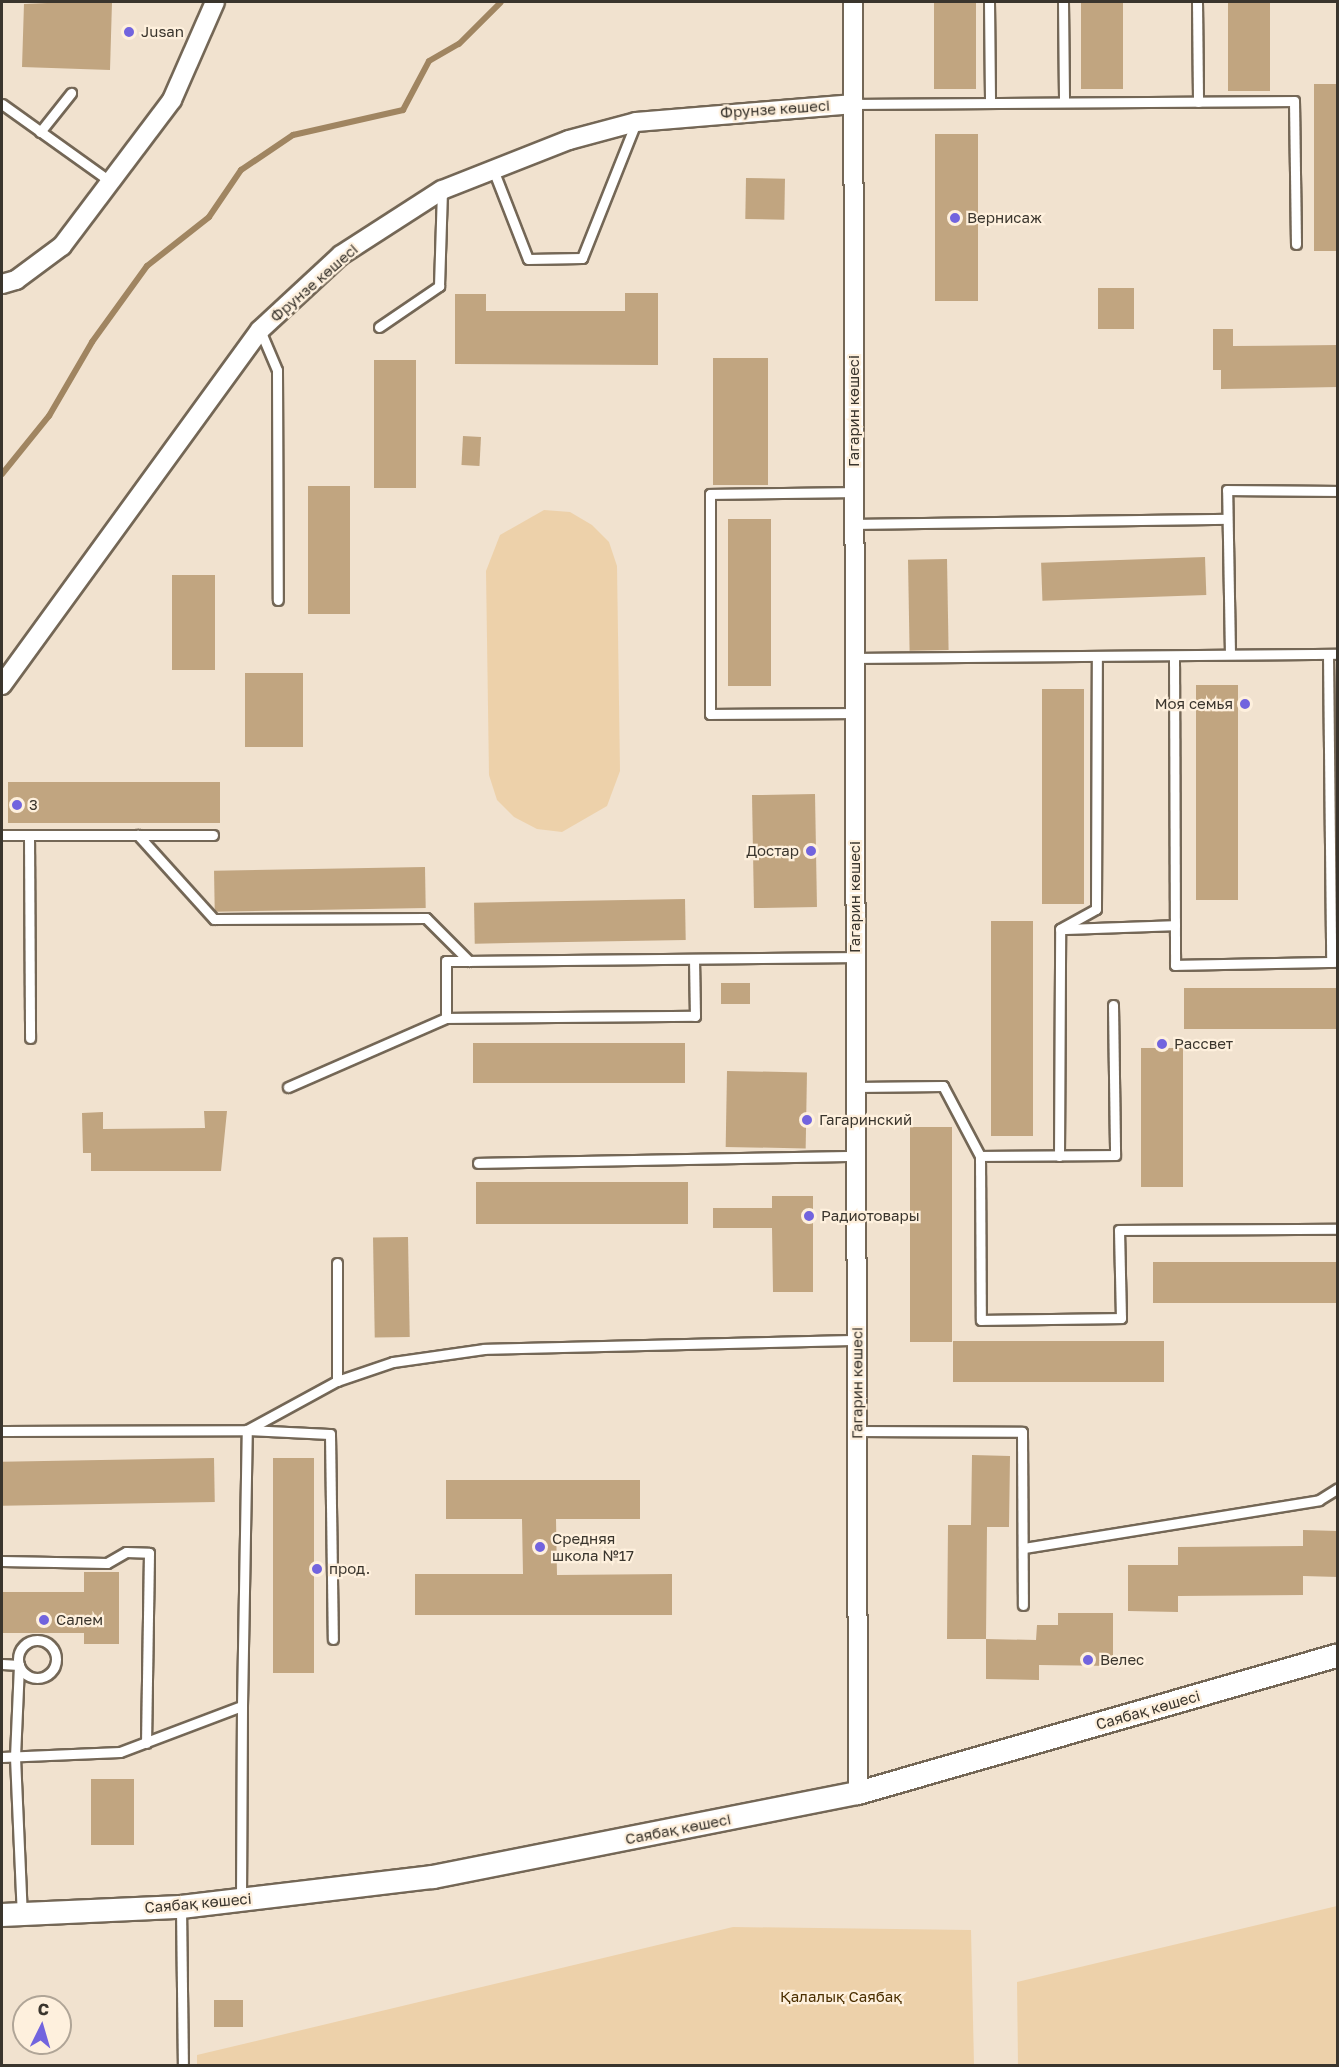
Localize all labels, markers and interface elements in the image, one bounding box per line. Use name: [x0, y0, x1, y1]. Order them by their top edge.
place label: Jusan: [141, 23, 184, 41]
marker: Jusan: [122, 25, 136, 39]
street label: Фрунзе көшесі: [719, 96, 831, 122]
place label: Вернисаж: [967, 209, 1042, 227]
marker: Вернисаж: [948, 211, 962, 225]
street label: Фрунзе көшесі: [267, 240, 361, 326]
street label: Гагарин көшесі: [845, 355, 863, 467]
place label: Моя семья: [1155, 695, 1233, 713]
marker: Моя семья: [1238, 697, 1252, 711]
place label: 3: [29, 796, 38, 814]
marker: 3: [10, 798, 24, 812]
street label: Гагарин көшесі: [846, 841, 864, 953]
place label: Достар: [746, 842, 799, 860]
marker: Достар: [804, 844, 818, 858]
place label: Рассвет: [1174, 1035, 1233, 1053]
marker: Рассвет: [1155, 1037, 1169, 1051]
place label: Гагаринский: [819, 1111, 912, 1129]
marker: Гагаринский: [800, 1113, 814, 1127]
place label: Радиотовары: [821, 1207, 920, 1225]
marker: Радиотовары: [802, 1209, 816, 1223]
street label: Гагарин көшесі: [848, 1327, 866, 1439]
place label: Средняя школа №17: [552, 1529, 634, 1564]
marker: Средняя школа №17: [533, 1540, 547, 1554]
place label: прод.: [329, 1560, 370, 1578]
marker: прод.: [310, 1562, 324, 1576]
place label: Салем: [56, 1611, 103, 1629]
marker: Салем: [37, 1613, 51, 1627]
place label: Велес: [1100, 1651, 1144, 1669]
marker: Велес: [1081, 1653, 1095, 1667]
street label: Саябақ көшесі: [1094, 1687, 1202, 1733]
street label: Саябақ көшесі: [624, 1810, 732, 1848]
street label: Саябақ көшесі: [144, 1889, 252, 1917]
park label: Қалалық Саябақ: [780, 1988, 902, 2006]
north arrow: [12, 1995, 72, 2055]
text: С: [37, 1999, 50, 2020]

